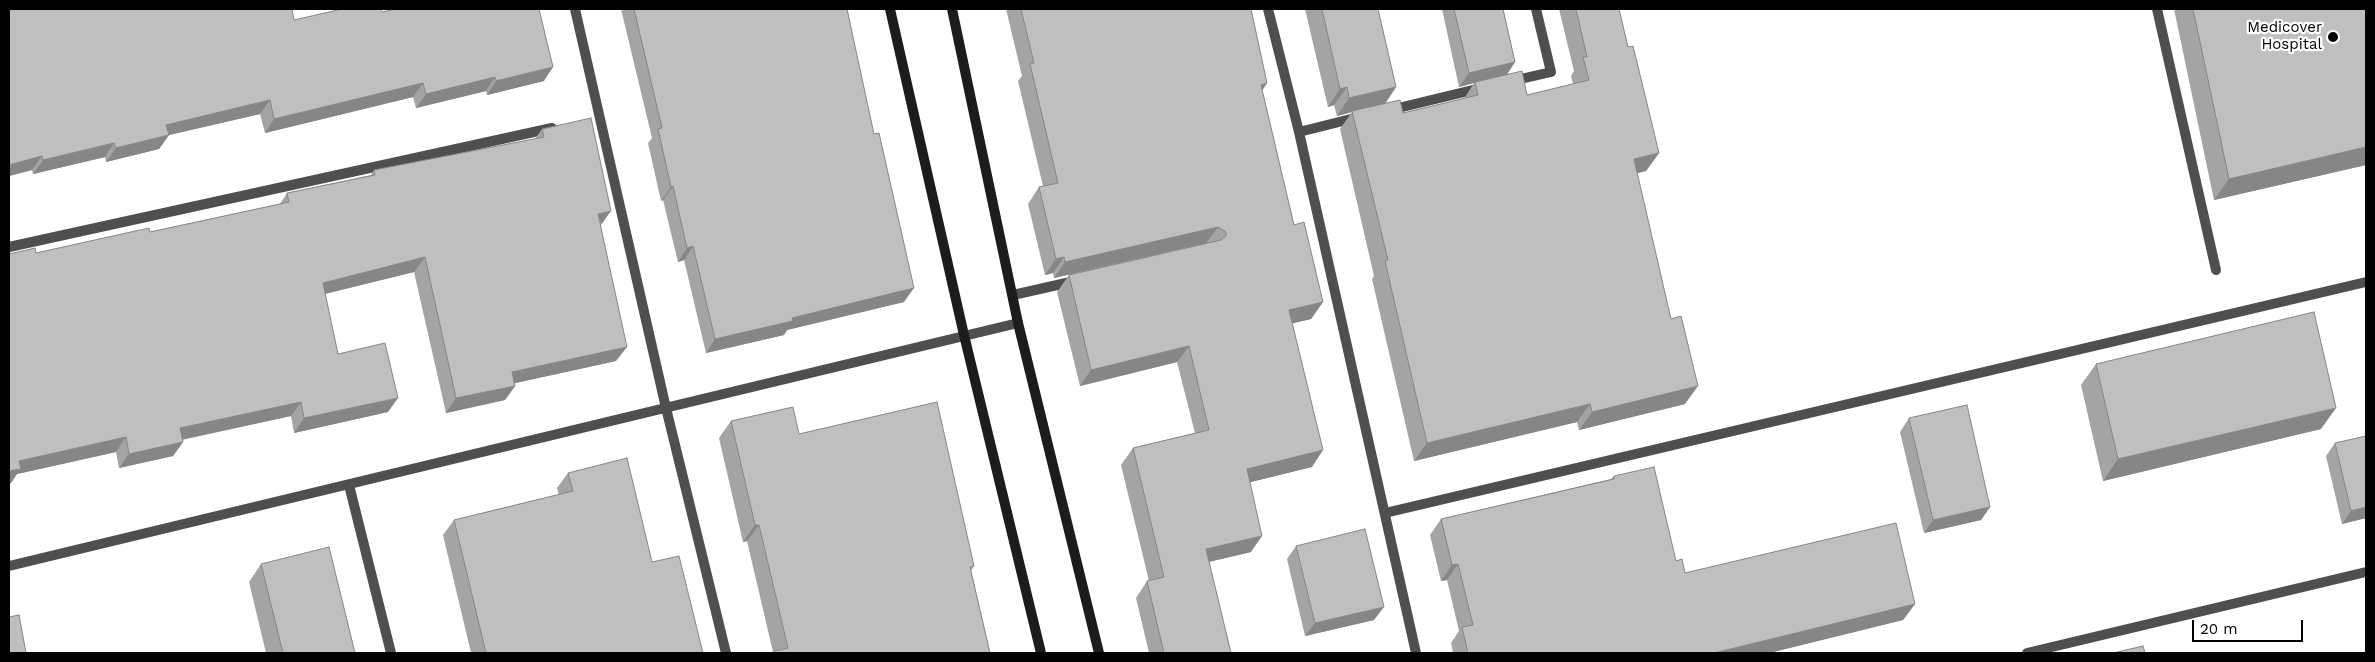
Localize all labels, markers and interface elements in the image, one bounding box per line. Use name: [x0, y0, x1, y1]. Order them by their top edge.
place label: Medicover Hospital: [2247, 19, 2322, 54]
marker: Medicover Hospital: [2326, 30, 2340, 44]
scale bar: [2195, 610, 2306, 642]
text: 20 m: [2200, 620, 2238, 638]

